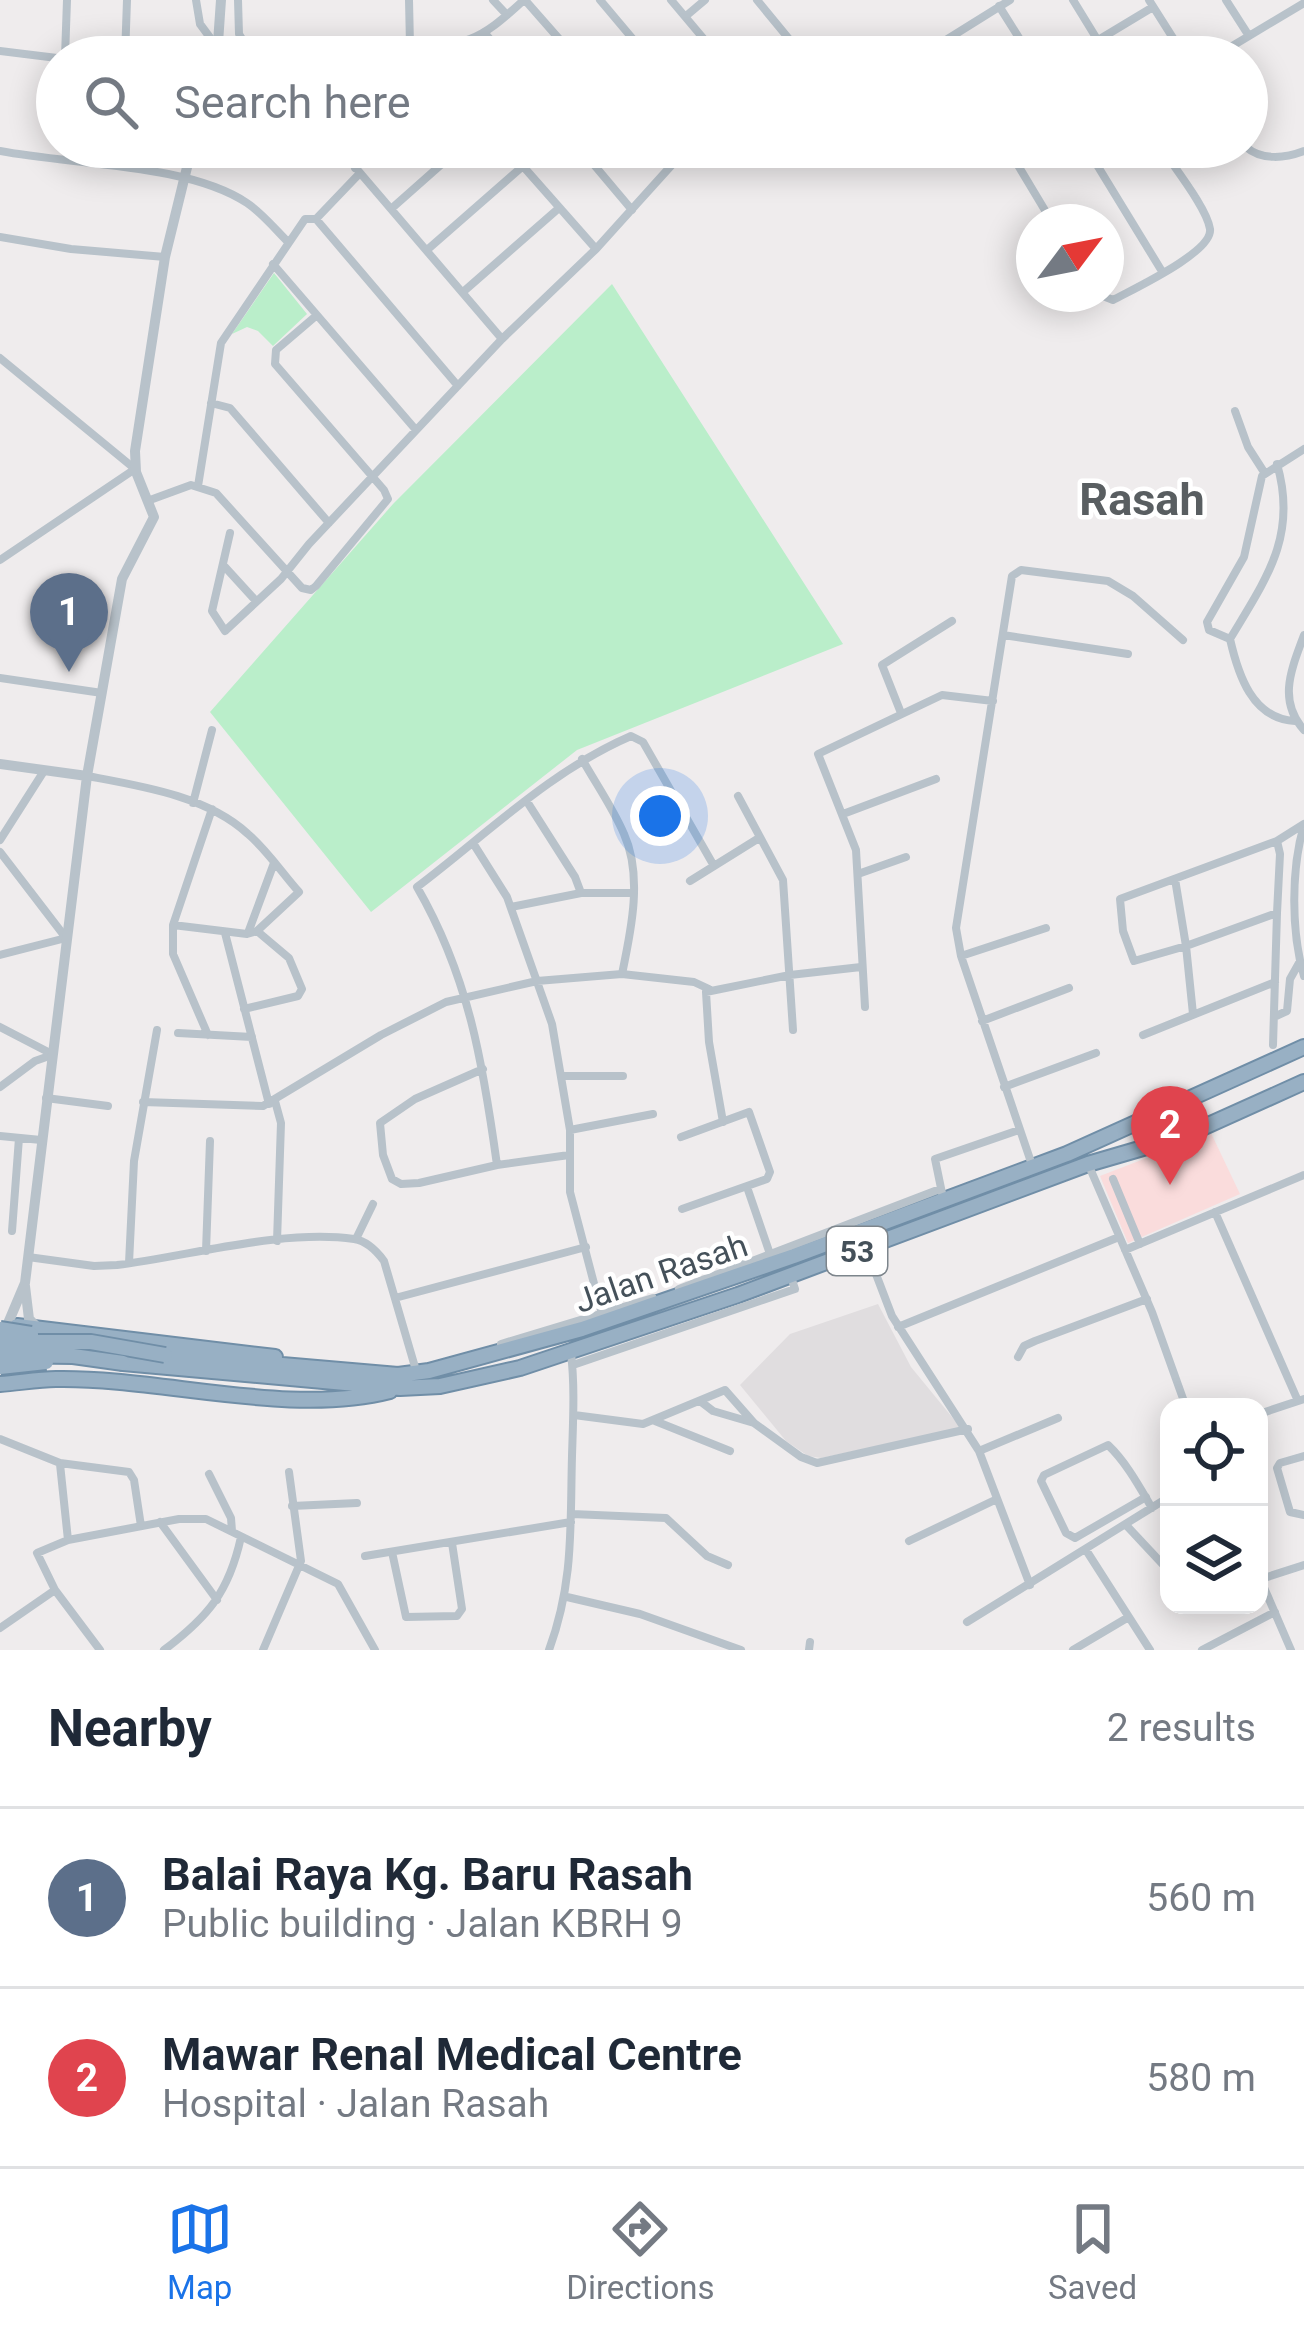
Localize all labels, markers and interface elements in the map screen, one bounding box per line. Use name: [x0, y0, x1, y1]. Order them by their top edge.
search box: [36, 36, 1268, 168]
icon: search: [78, 69, 144, 135]
text: Search here: [174, 76, 411, 129]
north arrow: [1016, 204, 1124, 312]
district label: Rasah: [1079, 473, 1205, 526]
pin: 1: [30, 573, 108, 672]
your location: [630, 786, 690, 846]
pin: 2: [1131, 1086, 1209, 1185]
street label: Jalan Rasah: [570, 1225, 752, 1321]
road number: 53: [827, 1227, 887, 1275]
map controls: [1160, 1398, 1268, 1614]
button: locate: [1160, 1398, 1268, 1506]
button: layers: [1160, 1506, 1268, 1614]
text: Nearby: [48, 1699, 212, 1758]
text: 2 results: [1107, 1705, 1256, 1751]
text: Balai Raya Kg. Baru Rasah: [162, 1848, 693, 1901]
text: 1: [76, 1875, 98, 1921]
text: 560 m: [1146, 1875, 1256, 1921]
text: Public building · Jalan KBRH 9: [162, 1901, 683, 1947]
text: Mawar Renal Medical Centre: [162, 2028, 742, 2081]
text: 2: [76, 2055, 98, 2101]
text: 580 m: [1146, 2055, 1256, 2101]
text: Hospital · Jalan Rasah: [162, 2081, 549, 2127]
tab: Map: [167, 2196, 233, 2307]
tab: Directions: [566, 2196, 715, 2307]
tab: Saved: [1048, 2196, 1137, 2307]

